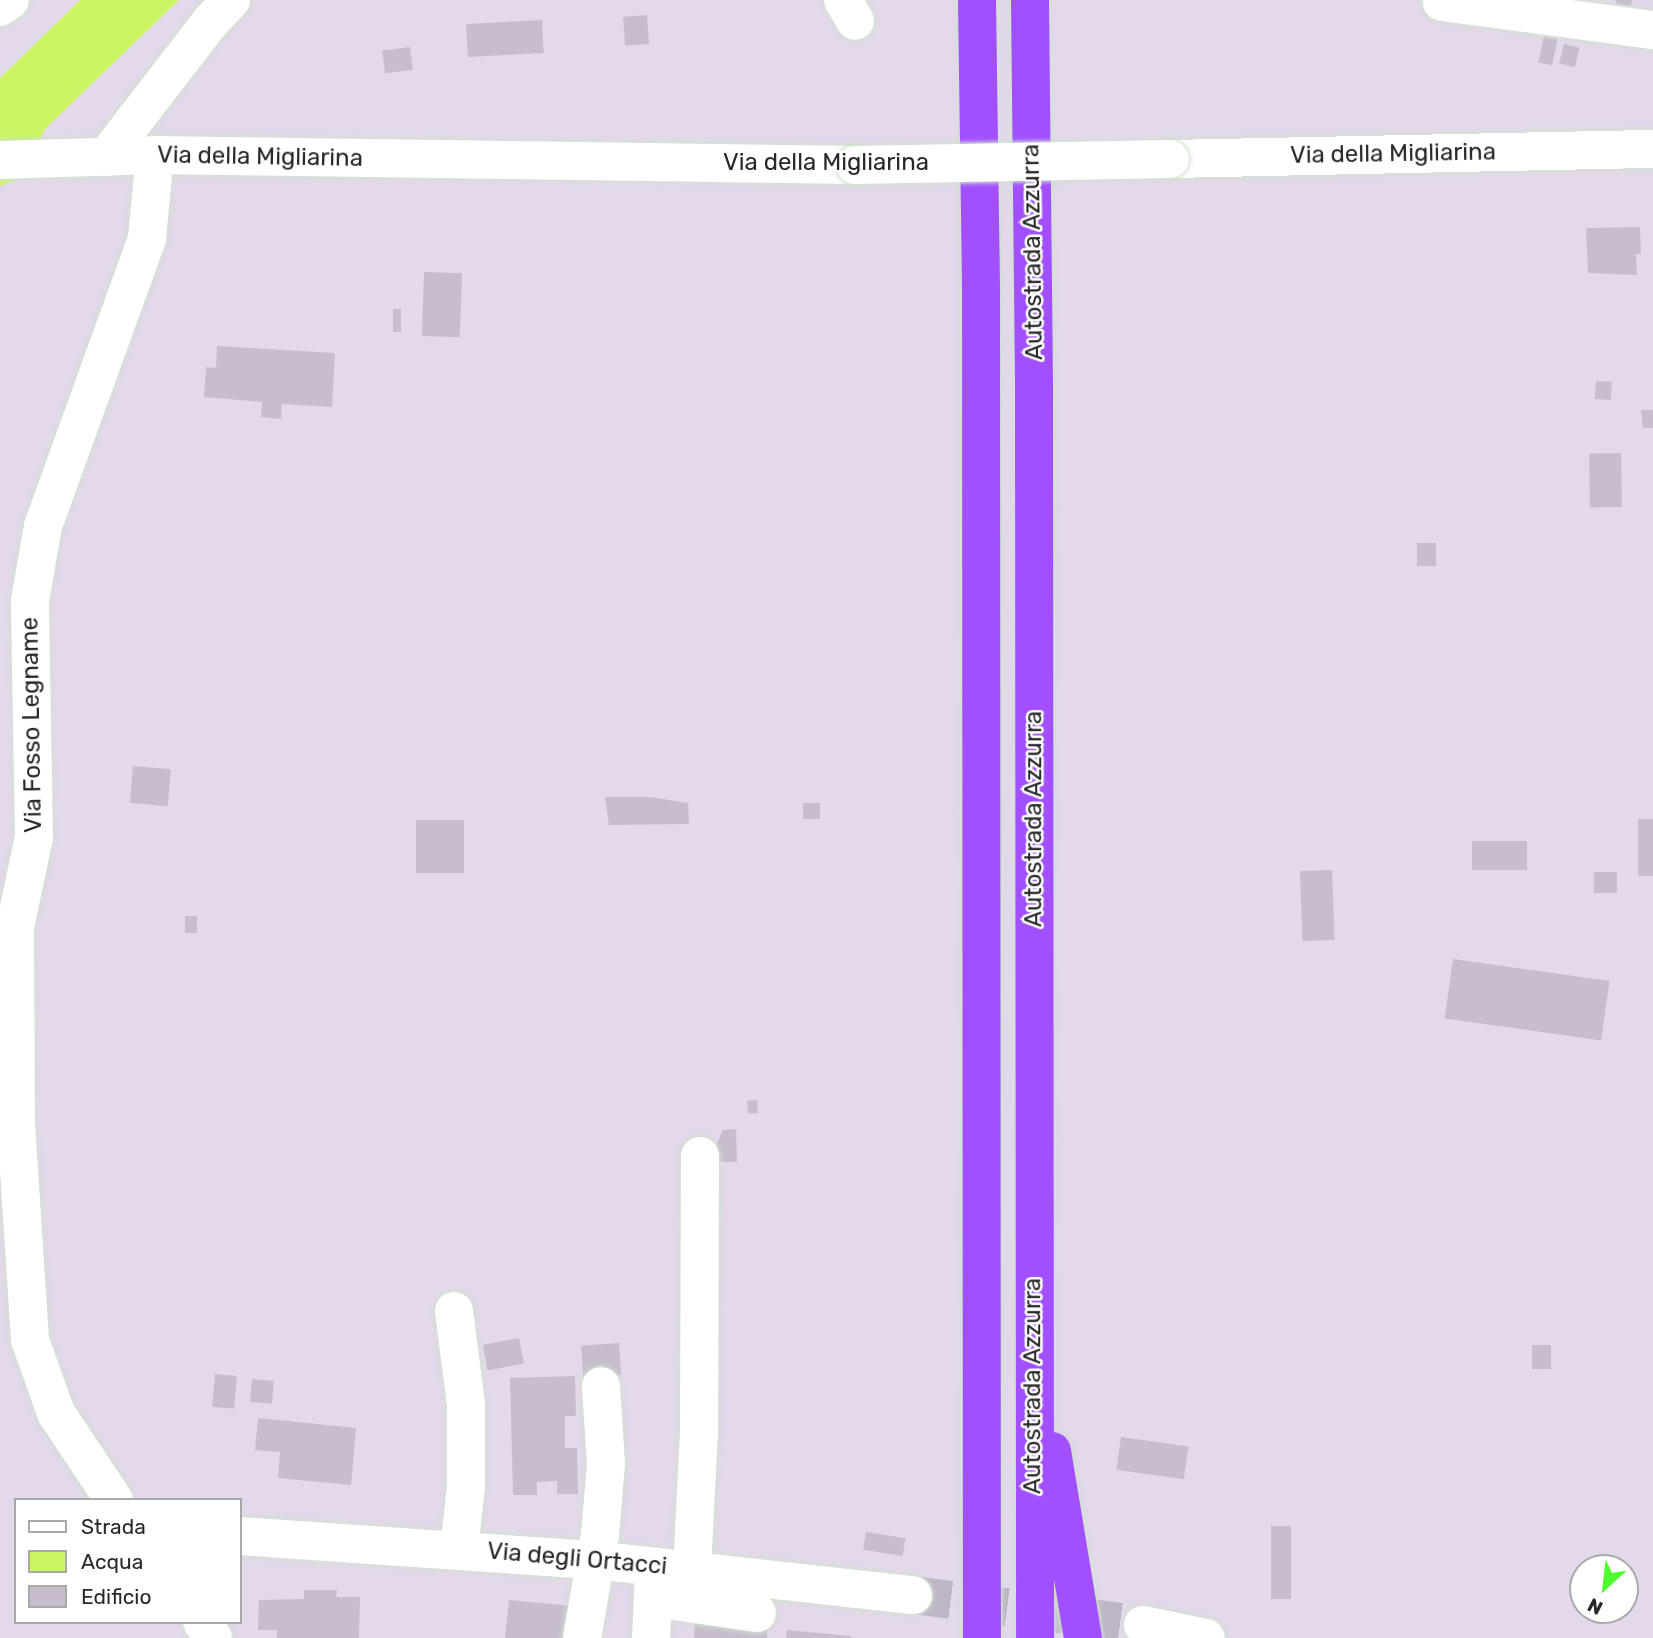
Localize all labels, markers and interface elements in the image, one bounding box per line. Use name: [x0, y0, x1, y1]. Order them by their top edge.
street label: Via della Migliarina: [1290, 138, 1496, 170]
street label: Via della Migliarina: [157, 141, 363, 173]
street label: Autostrada Azzurra: [1017, 143, 1049, 361]
street label: Via della Migliarina: [723, 149, 929, 177]
street label: Via Fosso Legname: [16, 617, 48, 833]
street label: Autostrada Azzurra: [1020, 711, 1048, 927]
street label: Autostrada Azzurra: [1019, 1278, 1047, 1494]
legend: [14, 1498, 242, 1624]
text: Strada: [81, 1514, 146, 1539]
street label: Via degli Ortacci: [486, 1537, 668, 1581]
text: Acqua: [81, 1549, 143, 1574]
north arrow: [1569, 1554, 1639, 1624]
text: Edificio: [81, 1584, 151, 1609]
text: N: [1584, 1593, 1606, 1620]

